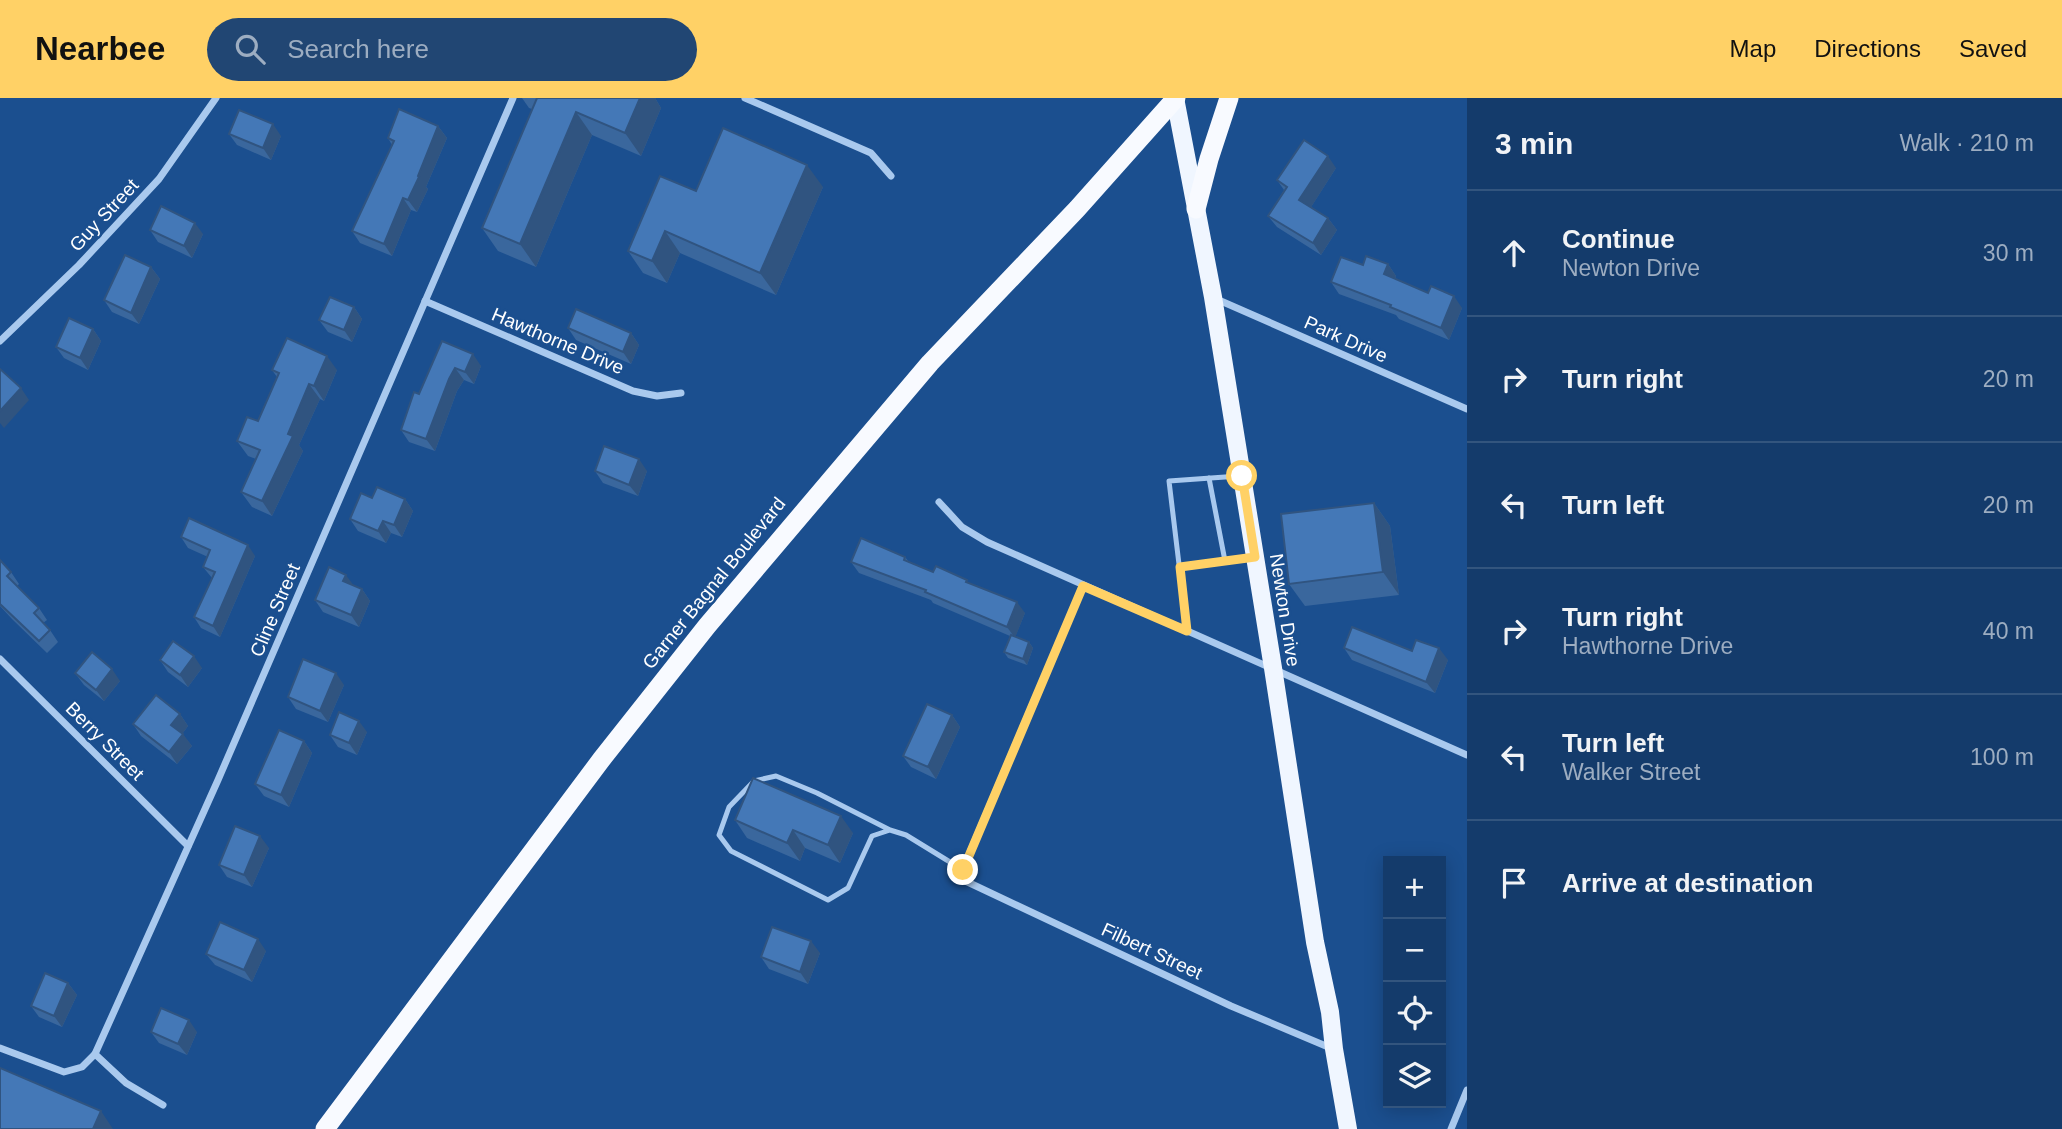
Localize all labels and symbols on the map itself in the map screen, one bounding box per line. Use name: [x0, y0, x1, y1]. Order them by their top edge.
street label: Guy Street: [65, 174, 143, 255]
street label: Hawthorne Drive: [489, 304, 627, 378]
street label: Park Drive: [1301, 311, 1391, 367]
route start: [1226, 460, 1257, 491]
street label: Garner Bagnal Boulevard: [638, 493, 790, 673]
street label: Newton Drive: [1266, 552, 1304, 668]
street label: Cline Street: [246, 560, 304, 660]
street label: Berry Street: [62, 698, 149, 785]
route end: [947, 854, 978, 885]
street label: Filbert Street: [1098, 919, 1206, 984]

